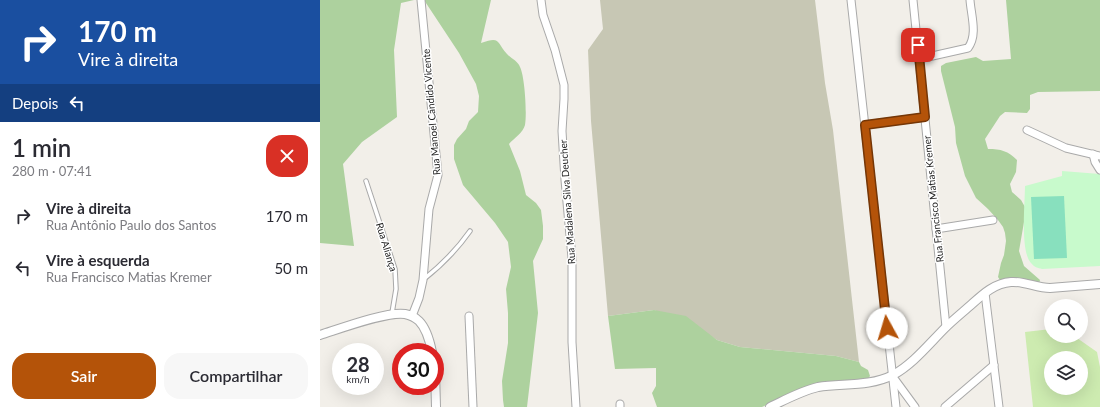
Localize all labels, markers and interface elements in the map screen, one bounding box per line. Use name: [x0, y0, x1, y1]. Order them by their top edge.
text: 170 m: [78, 14, 157, 48]
icon: right: [12, 16, 64, 68]
pin: [901, 28, 935, 62]
icon: arrive: [907, 34, 929, 56]
text: Vire à direita: [78, 48, 178, 70]
street label: Rua Manoel Cândido Vicente: [419, 48, 443, 176]
icon: left: [66, 92, 88, 114]
text: Depois: [12, 94, 58, 112]
text: 1 min: [12, 133, 71, 162]
button: close: [266, 135, 308, 177]
street label: Rua Francisco Matias Kremer: [920, 135, 946, 263]
street label: Rua Madalena Silva Deucher: [557, 139, 577, 265]
text: 280 m · 07:41: [12, 163, 92, 179]
text: Vire à direita: [46, 199, 131, 217]
icon: right: [12, 205, 34, 227]
text: 170 m: [266, 207, 308, 225]
text: Rua Antônio Paulo dos Santos: [46, 217, 216, 233]
street label: Rua Aliança: [374, 221, 400, 273]
text: Vire à esquerda: [46, 251, 150, 269]
icon: left: [12, 257, 34, 279]
text: 50 m: [274, 259, 308, 277]
text: Rua Francisco Matias Kremer: [46, 269, 212, 285]
map controls: [1044, 299, 1088, 395]
button: search: [1044, 299, 1088, 343]
position arrow: [866, 307, 908, 349]
speed limit sign: 30: [392, 343, 444, 395]
button: layers: [1044, 351, 1088, 395]
text: 28: [346, 352, 370, 376]
button: Sair: [12, 353, 156, 399]
button: Compartilhar: [164, 353, 308, 399]
text: km/h: [346, 373, 370, 385]

